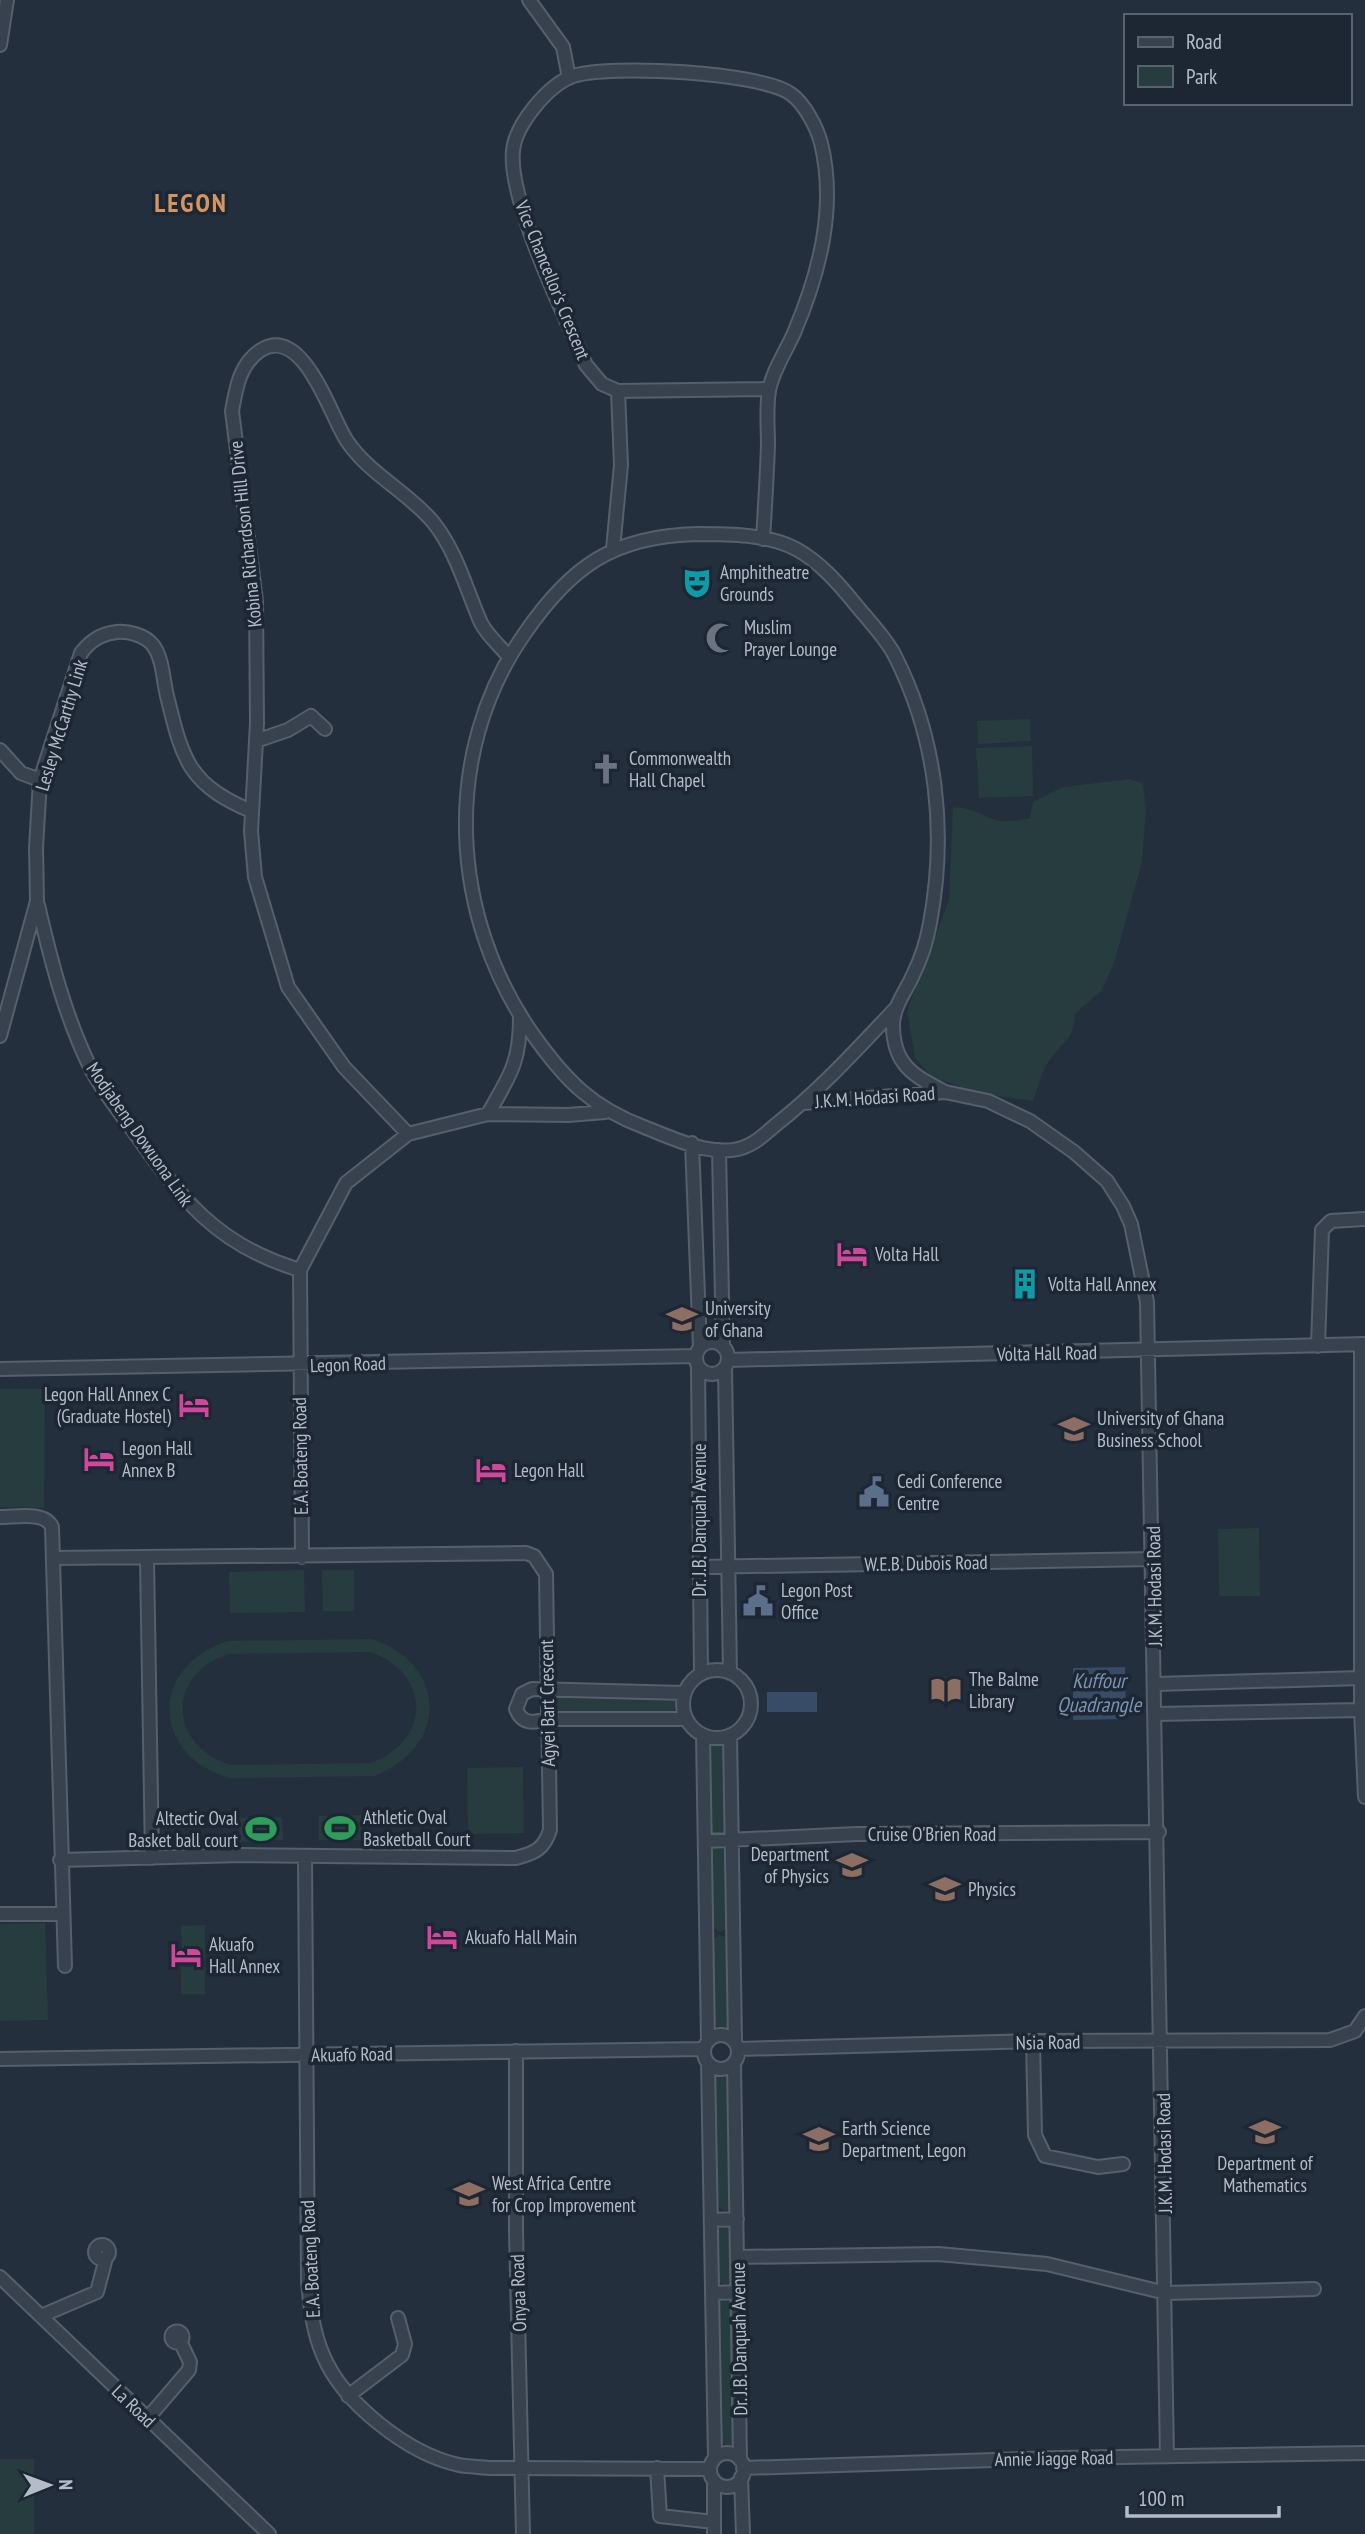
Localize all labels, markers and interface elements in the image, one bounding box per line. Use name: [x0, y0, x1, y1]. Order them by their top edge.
legend: [1124, 14, 1351, 105]
text: Road: [1186, 28, 1222, 55]
text: Park: [1186, 63, 1217, 90]
district label: LEGON: [154, 186, 228, 219]
street label: Vice Chancellor's Crescent: [510, 196, 596, 364]
street label: Kobina Richardson Hill Drive: [223, 439, 267, 628]
place label: Amphitheatre Grounds: [720, 560, 810, 606]
theatre icon: Amphitheatre Grounds: [680, 566, 714, 600]
place label: Muslim Prayer Lounge: [744, 615, 837, 661]
mosque icon: Muslim Prayer Lounge: [704, 621, 738, 655]
street label: Lesley McCarthy Link: [30, 656, 93, 794]
place label: Commonwealth Hall Chapel: [629, 746, 731, 792]
church icon: Commonwealth Hall Chapel: [589, 752, 623, 786]
street label: Modjabeng Dowuona Link: [81, 1057, 199, 1211]
street label: J.K.M. Hodasi Road: [813, 1081, 936, 1113]
hotel icon: Volta Hall: [835, 1237, 869, 1271]
place label: Volta Hall: [874, 1242, 940, 1266]
building icon: Volta Hall Annex: [1008, 1267, 1042, 1301]
place label: Volta Hall Annex: [1047, 1272, 1157, 1296]
place label: University of Ghana: [705, 1296, 771, 1342]
school or university icon: University of Ghana: [665, 1302, 699, 1336]
street label: Volta Hall Road: [996, 1340, 1097, 1366]
street label: Legon Road: [310, 1351, 386, 1377]
place label: Legon Hall Annex C (Graduate Hostel): [44, 1382, 172, 1428]
hotel icon: Legon Hall Annex C (Graduate Hostel): [177, 1388, 211, 1422]
street label: E.A. Boateng Road: [287, 1397, 313, 1515]
place label: University of Ghana Business School: [1097, 1406, 1224, 1452]
school or university icon: University of Ghana Business School: [1057, 1412, 1091, 1446]
place label: Legon Hall Annex B: [122, 1436, 193, 1482]
hotel icon: Legon Hall Annex B: [82, 1442, 116, 1476]
street label: Dr. J.B. Danquah Avenue: [687, 1443, 711, 1597]
hotel icon: Legon Hall: [474, 1453, 508, 1487]
place label: Legon Hall: [514, 1458, 585, 1482]
place label: Cedi Conference Centre: [897, 1469, 1003, 1515]
public building icon: Cedi Conference Centre: [857, 1475, 891, 1509]
street label: J.K.M. Hodasi Road: [1141, 1526, 1167, 1647]
street label: W.E.B. Dubois Road: [864, 1550, 988, 1576]
place label: Legon Post Office: [781, 1578, 853, 1624]
public building icon: Legon Post Office: [741, 1584, 775, 1618]
street label: Agyei Bart Crescent: [534, 1638, 560, 1767]
place label: The Balme Library: [969, 1667, 1039, 1713]
water label: Kuffour Quadrangle: [1057, 1667, 1142, 1718]
library icon: The Balme Library: [929, 1673, 963, 1707]
place label: Athletic Oval Basketball Court: [363, 1805, 471, 1851]
place label: Altectic Oval Basket ball court: [128, 1806, 239, 1852]
sports icon: Athletic Oval Basketball Court: [323, 1811, 357, 1845]
sports icon: Altectic Oval Basket ball court: [244, 1812, 278, 1846]
street label: Cruise O'Brien Road: [868, 1822, 996, 1846]
place label: Department of Physics: [751, 1842, 830, 1888]
school or university icon: Department of Physics: [835, 1848, 869, 1882]
school or university icon: Physics: [928, 1872, 962, 1906]
place label: Physics: [968, 1877, 1016, 1901]
hotel icon: Akuafo Hall Main: [425, 1920, 459, 1954]
place label: Akuafo Hall Main: [465, 1925, 577, 1949]
place label: Akuafo Hall Annex: [209, 1932, 280, 1978]
hotel icon: Akuafo Hall Annex: [169, 1938, 203, 1972]
street label: Nsia Road: [1015, 2029, 1081, 2055]
street label: Akuafo Road: [311, 2041, 393, 2067]
street label: J.K.M. Hodasi Road: [1151, 2093, 1177, 2214]
school or university icon: Department of Mathematics: [1248, 2115, 1282, 2149]
place label: Earth Science Department, Legon: [842, 2116, 966, 2162]
school or university icon: Earth Science Department, Legon: [802, 2122, 836, 2156]
place label: Department of Mathematics: [1217, 2151, 1314, 2197]
place label: West Africa Centre for Crop Improvement: [492, 2171, 636, 2217]
school or university icon: West Africa Centre for Crop Improvement: [452, 2177, 486, 2211]
street label: E.A. Boateng Road: [295, 2200, 325, 2318]
street label: Onyaa Road: [505, 2254, 531, 2332]
street label: Dr. J.B. Danquah Avenue: [726, 2262, 752, 2416]
street label: La Road: [107, 2379, 161, 2433]
street label: Annie Jiagge Road: [994, 2445, 1114, 2471]
north arrow: [14, 2450, 84, 2520]
scale bar: [1127, 2474, 1279, 2518]
text: N: [54, 2479, 78, 2490]
text: 100 m: [1138, 2485, 1184, 2512]

